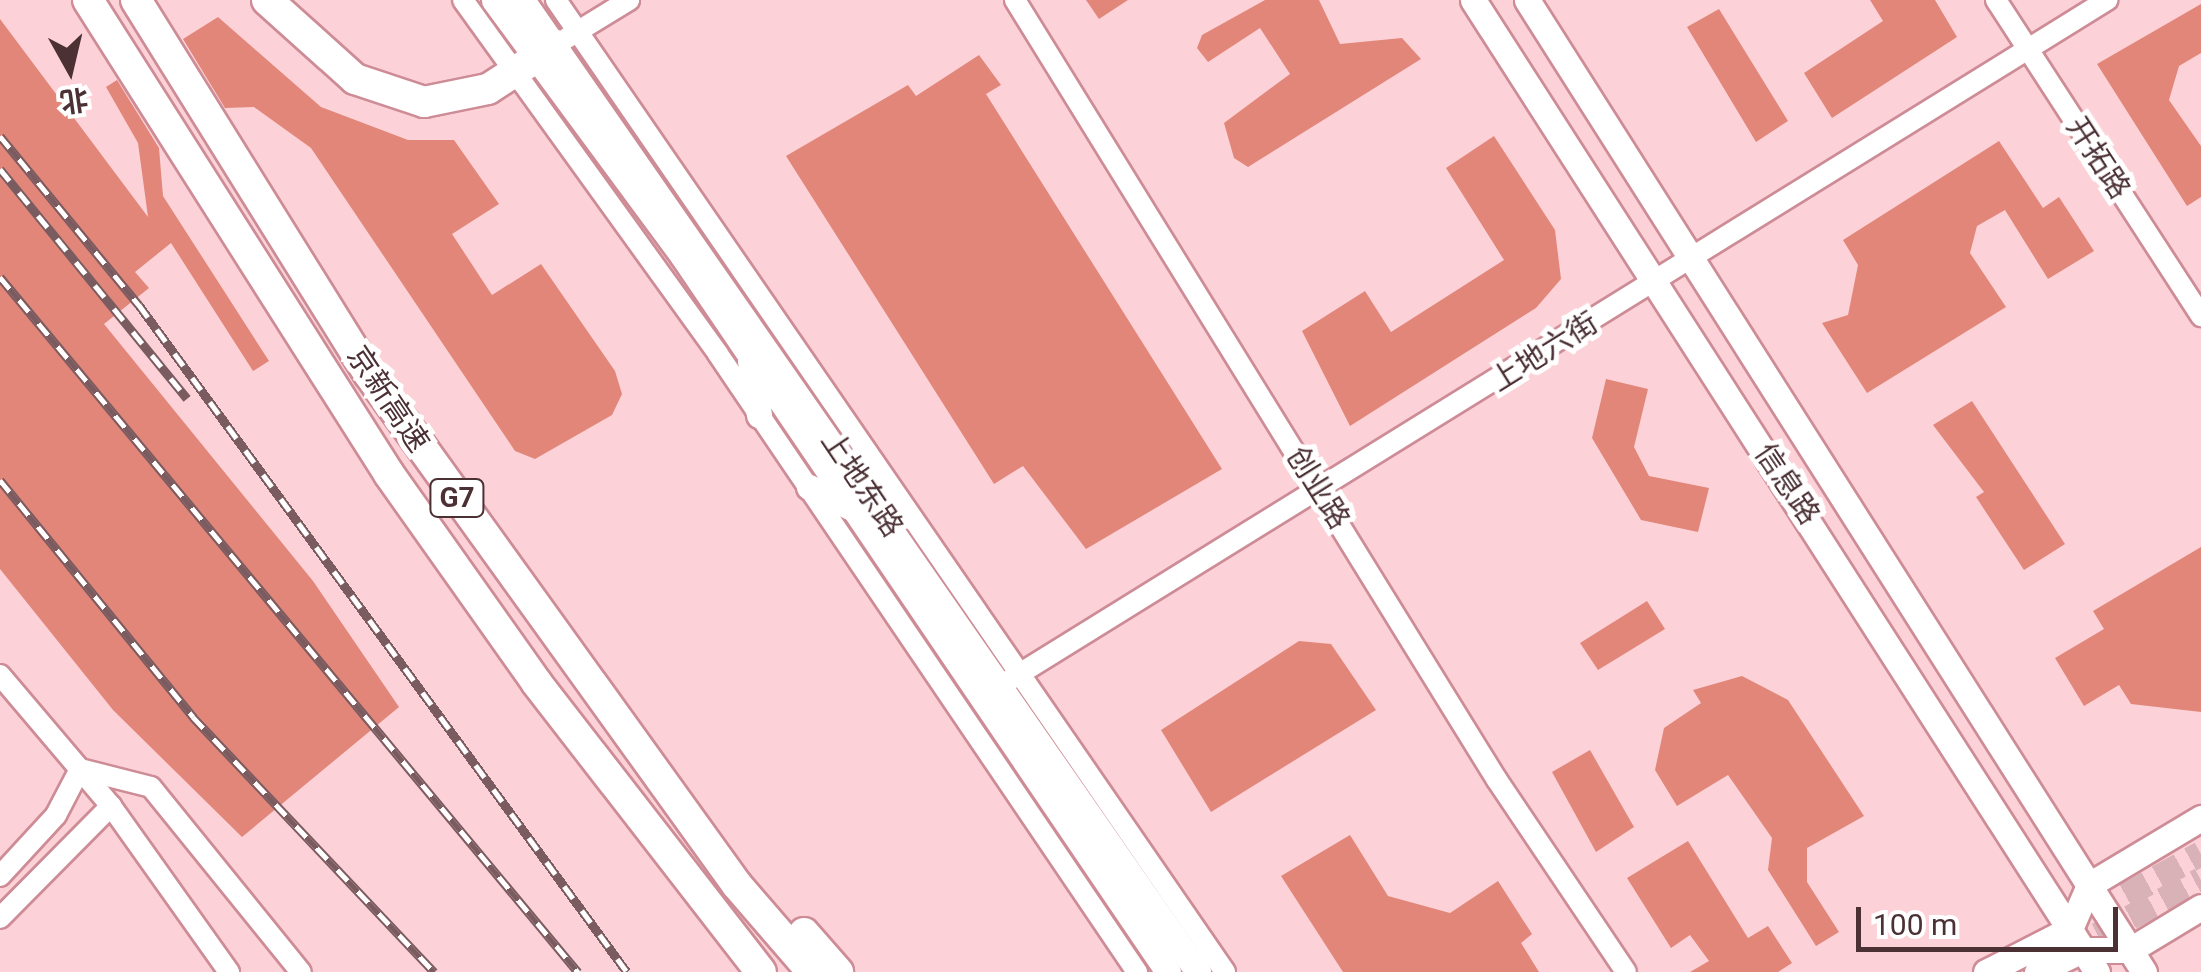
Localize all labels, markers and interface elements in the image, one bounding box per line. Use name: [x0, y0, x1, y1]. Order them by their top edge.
north arrow: [20, 20, 120, 120]
text: 北: [58, 82, 90, 118]
street label: 开拓路: [2058, 110, 2138, 206]
street label: 上地六街: [1484, 305, 1604, 399]
street label: 京新高速: [340, 339, 436, 459]
street label: 上地东路: [814, 424, 910, 544]
street label: 信息路: [1747, 437, 1827, 531]
street label: 创业路: [1279, 440, 1357, 536]
road number: G7: [427, 475, 487, 521]
scale bar: [1861, 887, 2124, 949]
text: 100 m: [1873, 907, 1957, 942]

